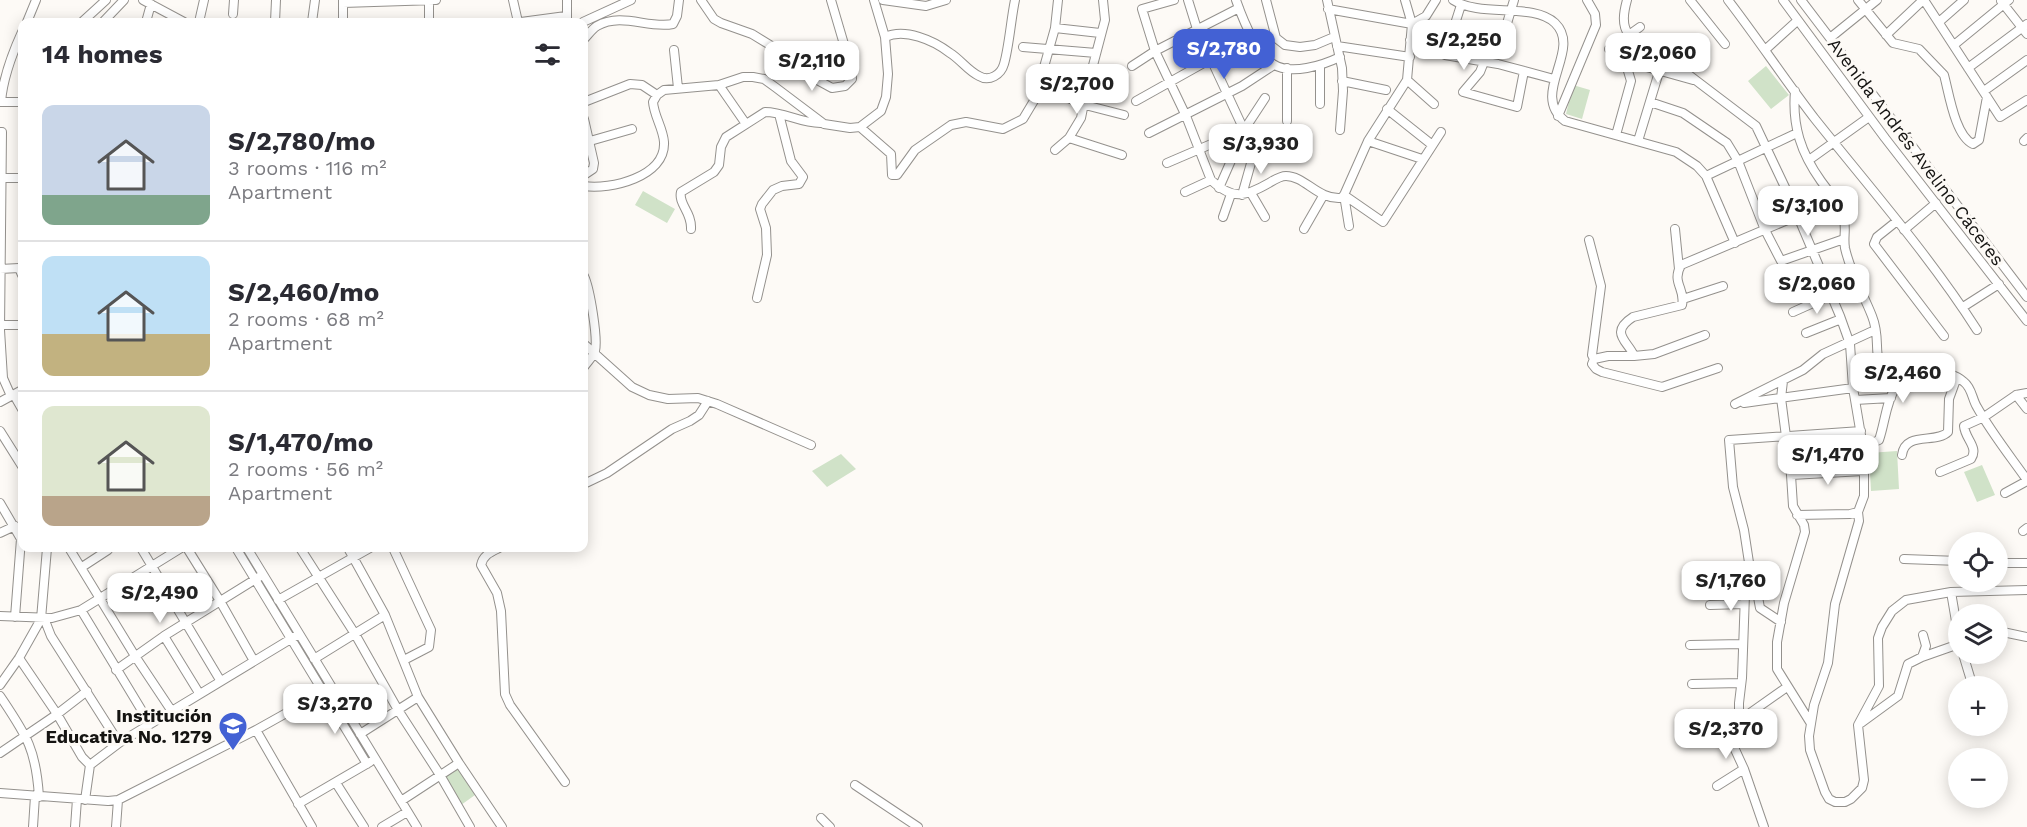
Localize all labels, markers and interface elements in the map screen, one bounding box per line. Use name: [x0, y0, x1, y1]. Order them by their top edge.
pin: S/2,250: [1409, 20, 1519, 71]
text: S/2,250: [1426, 27, 1502, 51]
pin: S/2,780: [1169, 29, 1279, 80]
pin: S/2,060: [1603, 33, 1713, 84]
street label: Avenida Andrés Avelino Cáceres: [1824, 34, 2009, 270]
text: S/2,780: [1187, 36, 1261, 60]
icon: filters: [531, 38, 564, 71]
text: 14 homes: [42, 39, 163, 69]
text: S/2,060: [1619, 40, 1697, 64]
pin: S/2,110: [757, 41, 867, 92]
text: S/2,110: [778, 48, 846, 72]
pin: S/2,700: [1022, 64, 1132, 115]
text: S/2,700: [1040, 71, 1114, 95]
pin: S/3,930: [1206, 124, 1316, 175]
text: S/2,780/mo: [228, 126, 375, 156]
icon: home: [90, 129, 162, 201]
text: S/3,930: [1223, 131, 1299, 155]
text: 3 rooms · 116 m²: [228, 156, 387, 180]
text: Apartment: [228, 180, 332, 204]
pin: S/3,100: [1753, 186, 1863, 237]
text: S/3,100: [1772, 193, 1844, 217]
pin: S/2,060: [1762, 264, 1872, 315]
text: S/2,060: [1778, 271, 1856, 295]
text: S/2,460/mo: [228, 277, 379, 307]
icon: home: [90, 280, 162, 352]
text: 2 rooms · 68 m²: [228, 307, 384, 331]
text: Apartment: [228, 331, 332, 355]
pin: S/2,460: [1848, 353, 1958, 404]
text: S/2,460: [1864, 360, 1942, 384]
text: S/1,470/mo: [228, 427, 373, 457]
icon: home: [90, 430, 162, 502]
pin: S/1,470: [1773, 435, 1883, 486]
text: S/1,470: [1792, 442, 1864, 466]
text: 2 rooms · 56 m²: [228, 457, 383, 481]
text: Apartment: [228, 481, 332, 505]
map controls: [1948, 532, 2008, 808]
button: locate: [1948, 532, 2008, 592]
pin: S/1,760: [1676, 561, 1786, 612]
text: S/1,760: [1696, 568, 1766, 592]
pin: S/2,490: [105, 573, 215, 624]
text: S/2,490: [121, 580, 199, 604]
button: layers: [1948, 604, 2008, 664]
button: +: [1948, 676, 2008, 736]
pin: S/3,270: [280, 684, 390, 735]
text: S/3,270: [297, 691, 373, 715]
place label: Institución Educativa No. 1279: [45, 705, 212, 747]
pin: S/2,370: [1671, 709, 1781, 760]
school or university icon: Institución Educativa No. 1279: [217, 710, 249, 752]
text: S/2,370: [1688, 716, 1764, 740]
button: −: [1948, 748, 2008, 808]

